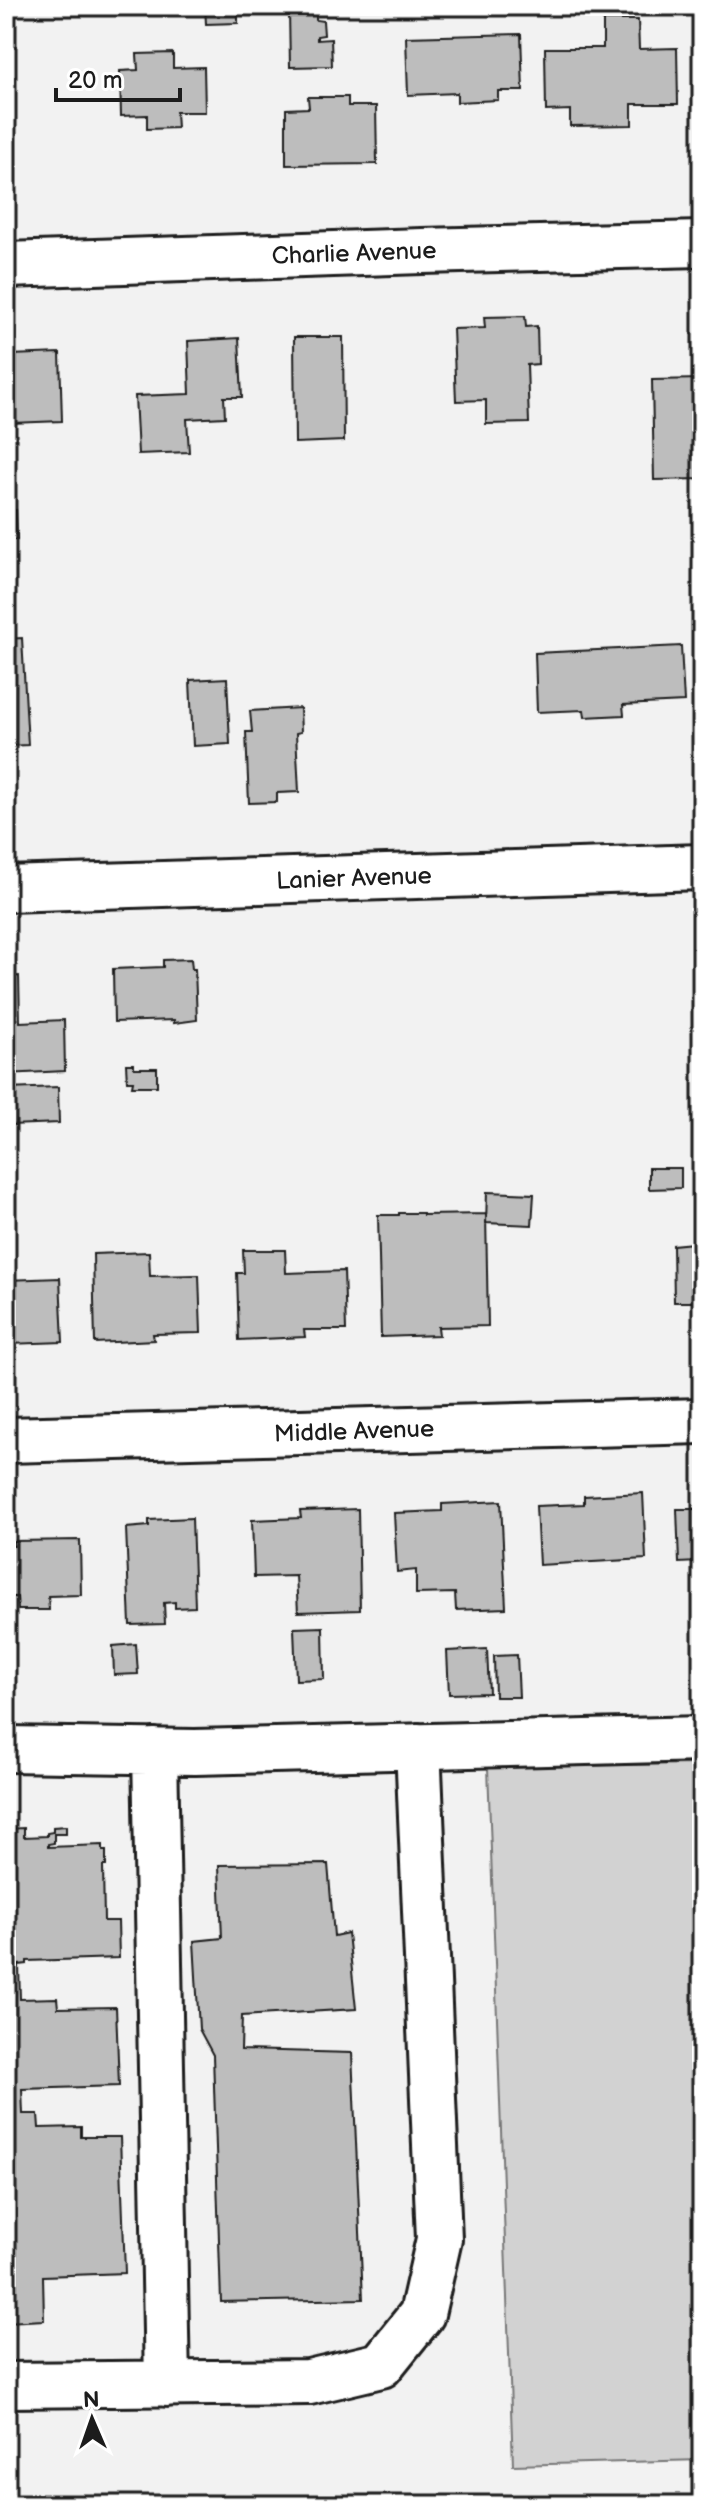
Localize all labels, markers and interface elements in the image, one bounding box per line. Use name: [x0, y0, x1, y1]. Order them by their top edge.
scale bar: [56, 52, 180, 102]
text: 20 m: [68, 66, 123, 95]
street label: Charlie Avenue: [271, 236, 437, 271]
street label: Lanier Avenue: [276, 861, 432, 896]
street label: Middle Avenue: [273, 1414, 435, 1449]
north arrow: [52, 2379, 132, 2459]
text: N: [83, 2387, 100, 2414]

